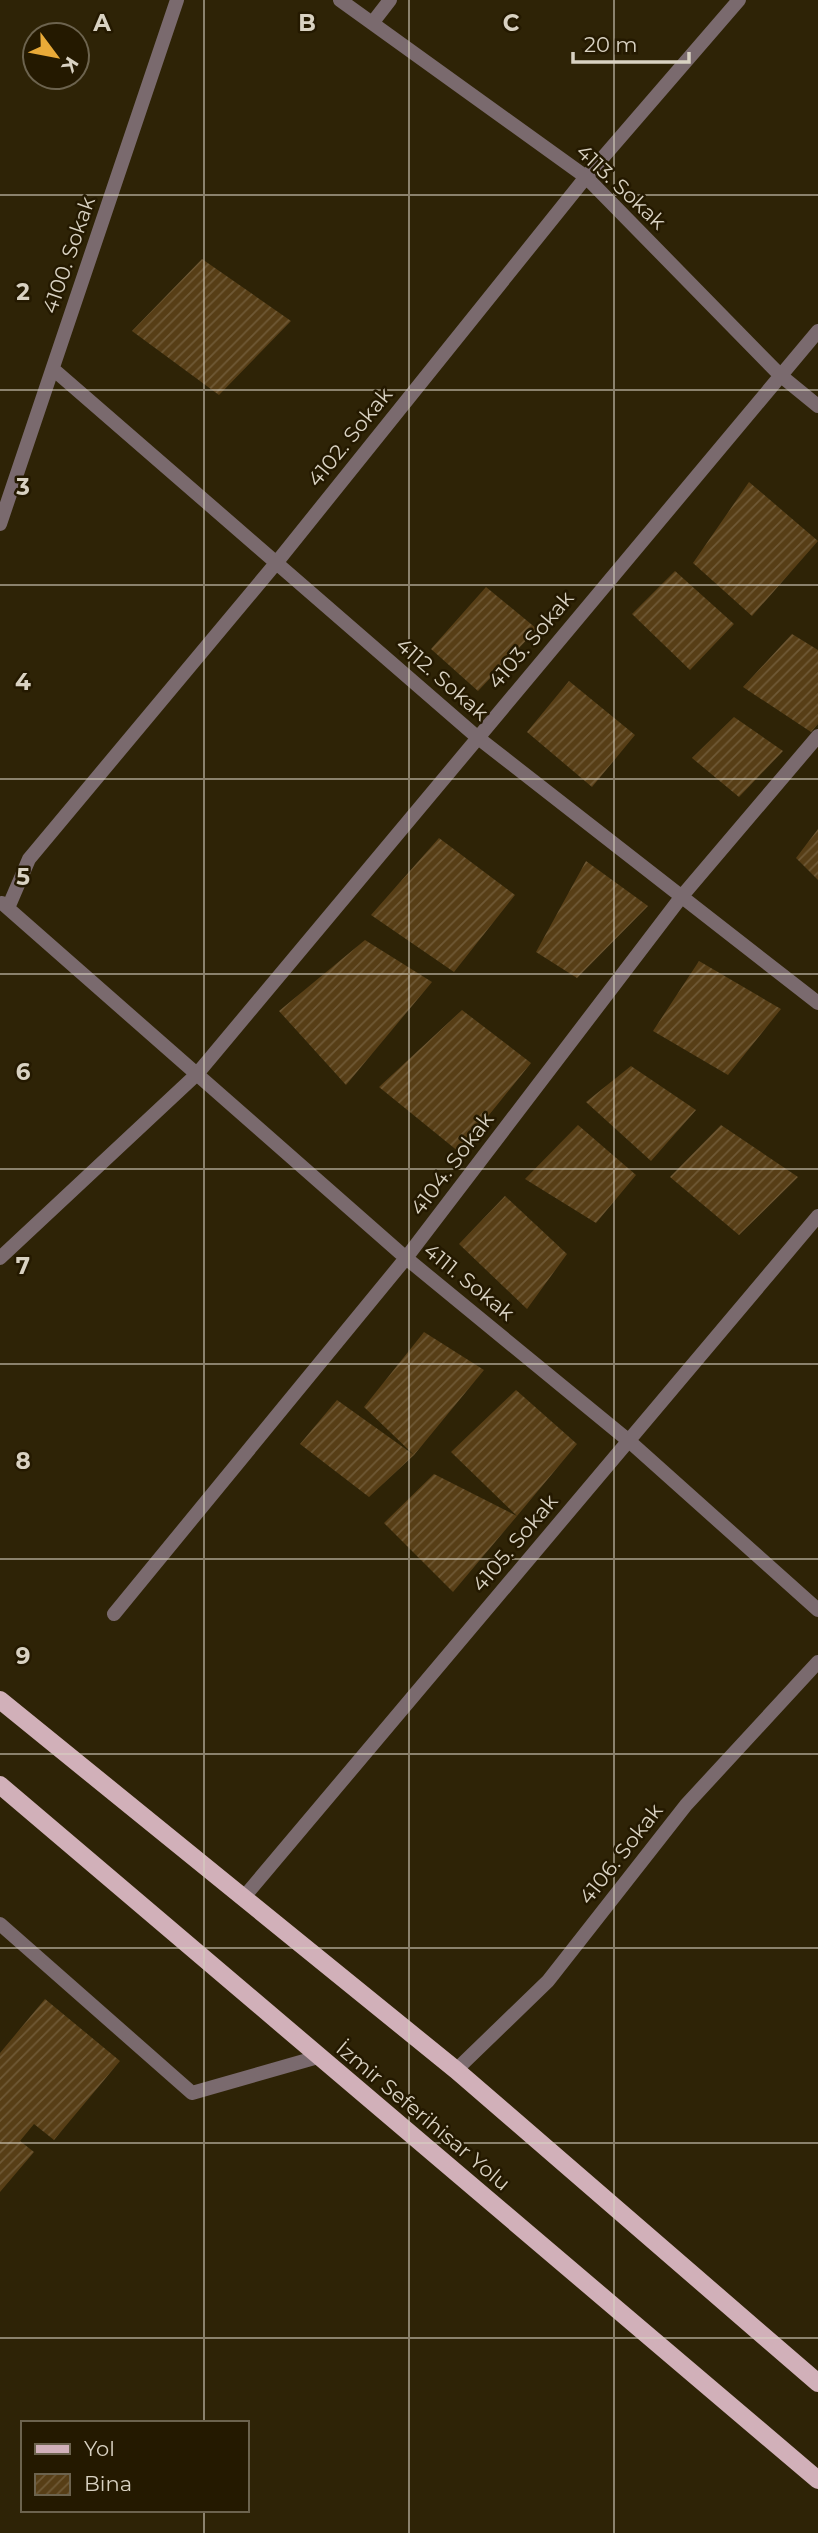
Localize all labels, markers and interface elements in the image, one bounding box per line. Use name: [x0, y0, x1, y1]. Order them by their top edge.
text: A: [92, 9, 111, 37]
text: B: [298, 9, 316, 37]
text: C: [503, 9, 520, 37]
north arrow: [21, 21, 91, 91]
scale bar: [573, 21, 688, 65]
text: 20 m: [584, 32, 638, 57]
text: K: [56, 53, 83, 78]
street label: 4113. Sokak: [571, 139, 672, 235]
street label: 4100. Sokak: [37, 193, 100, 317]
text: 2: [16, 278, 30, 306]
street label: 4102. Sokak: [302, 382, 397, 491]
text: 3: [15, 473, 30, 501]
street label: 4103. Sokak: [483, 585, 579, 694]
street label: 4112. Sokak: [391, 632, 494, 726]
text: 4: [15, 668, 31, 696]
text: 5: [16, 863, 30, 891]
text: 6: [16, 1058, 31, 1086]
street label: 4104. Sokak: [405, 1107, 499, 1220]
street label: 4111. Sokak: [419, 1237, 520, 1326]
text: 7: [16, 1252, 30, 1280]
text: 8: [15, 1447, 31, 1475]
street label: 4105. Sokak: [466, 1488, 563, 1597]
text: 9: [16, 1642, 30, 1670]
street label: 4106. Sokak: [573, 1798, 668, 1909]
street label: İzmir Seferihisar Yolu: [331, 2036, 515, 2196]
legend: [21, 2421, 248, 2512]
text: Yol: [84, 2436, 115, 2461]
text: Bina: [84, 2471, 132, 2496]

